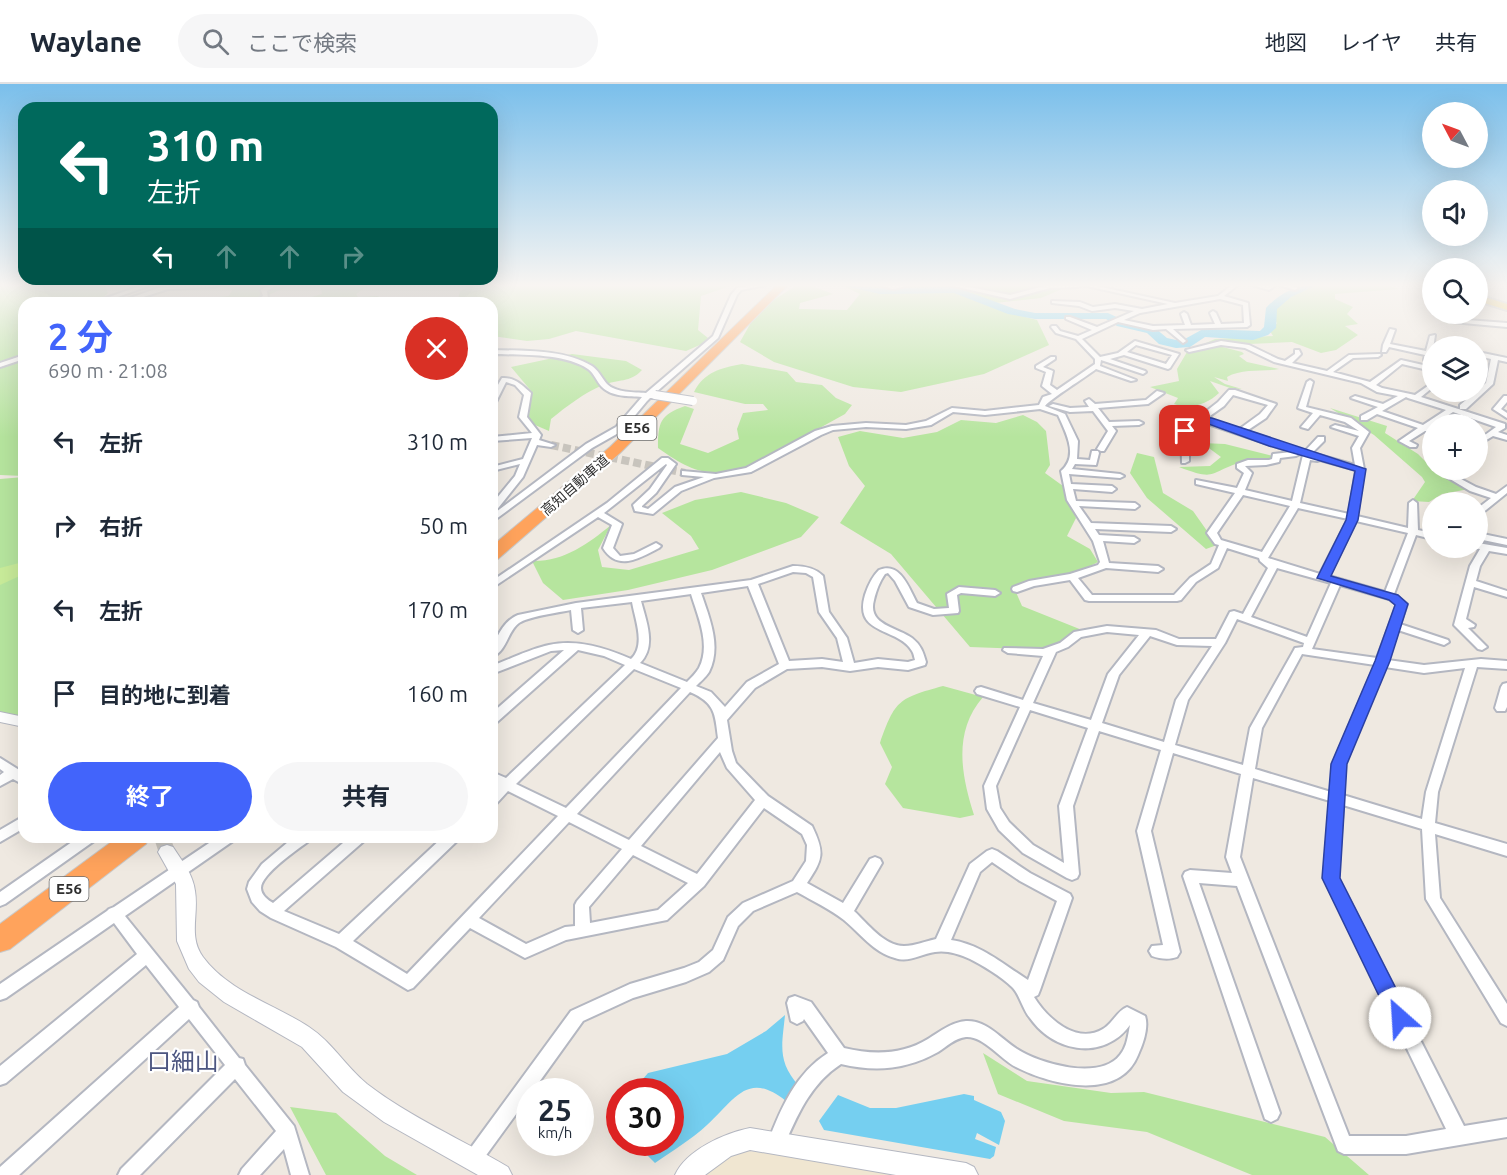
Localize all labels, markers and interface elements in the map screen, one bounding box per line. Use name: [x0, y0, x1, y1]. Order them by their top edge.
search box: [178, 14, 598, 68]
icon: search: [199, 25, 232, 58]
text: Waylane: [30, 26, 142, 57]
text: ここで検索: [247, 30, 357, 55]
text: 地図: [1265, 30, 1307, 54]
text: レイヤ: [1340, 30, 1402, 54]
text: 共有: [1435, 30, 1477, 54]
north arrow: [1422, 102, 1488, 168]
map controls: [1422, 102, 1488, 558]
text: 310 m: [147, 122, 264, 169]
icon: left: [48, 126, 126, 204]
text: 左折: [147, 177, 201, 207]
button: sound: [1422, 180, 1488, 246]
icon: left: [147, 240, 180, 273]
icon: ahead: [210, 240, 243, 273]
icon: ahead: [273, 240, 306, 273]
icon: right: [336, 240, 369, 273]
button: search: [1422, 258, 1488, 324]
text: 2 分: [48, 316, 113, 357]
button: close: [405, 317, 468, 380]
button: layers: [1422, 336, 1488, 402]
text: 690 m · 21:08: [48, 359, 168, 382]
pin: [1159, 405, 1210, 456]
icon: arrive: [1168, 414, 1201, 447]
button: +: [1422, 414, 1488, 480]
road number: E56: [618, 416, 656, 440]
icon: left: [48, 425, 81, 458]
text: 310 m: [407, 429, 468, 454]
text: 左折: [99, 430, 143, 455]
street label: 高知自動車道: [538, 451, 612, 519]
button: −: [1422, 492, 1488, 558]
icon: right: [48, 509, 81, 542]
text: 50 m: [419, 513, 468, 538]
text: 右折: [99, 514, 143, 539]
icon: left: [48, 593, 81, 626]
text: 170 m: [407, 597, 468, 622]
text: 左折: [99, 598, 143, 623]
icon: arrive: [48, 677, 81, 710]
text: 160 m: [407, 681, 468, 706]
text: 目的地に到着: [99, 682, 231, 707]
button: 終了: [48, 762, 252, 831]
button: 共有: [264, 762, 468, 831]
road number: E56: [50, 877, 88, 901]
position arrow: [1368, 986, 1432, 1050]
district label: 口細山: [147, 1048, 219, 1075]
speed limit sign: 30: [606, 1078, 684, 1156]
text: 25: [538, 1093, 572, 1127]
text: km/h: [538, 1124, 572, 1141]

